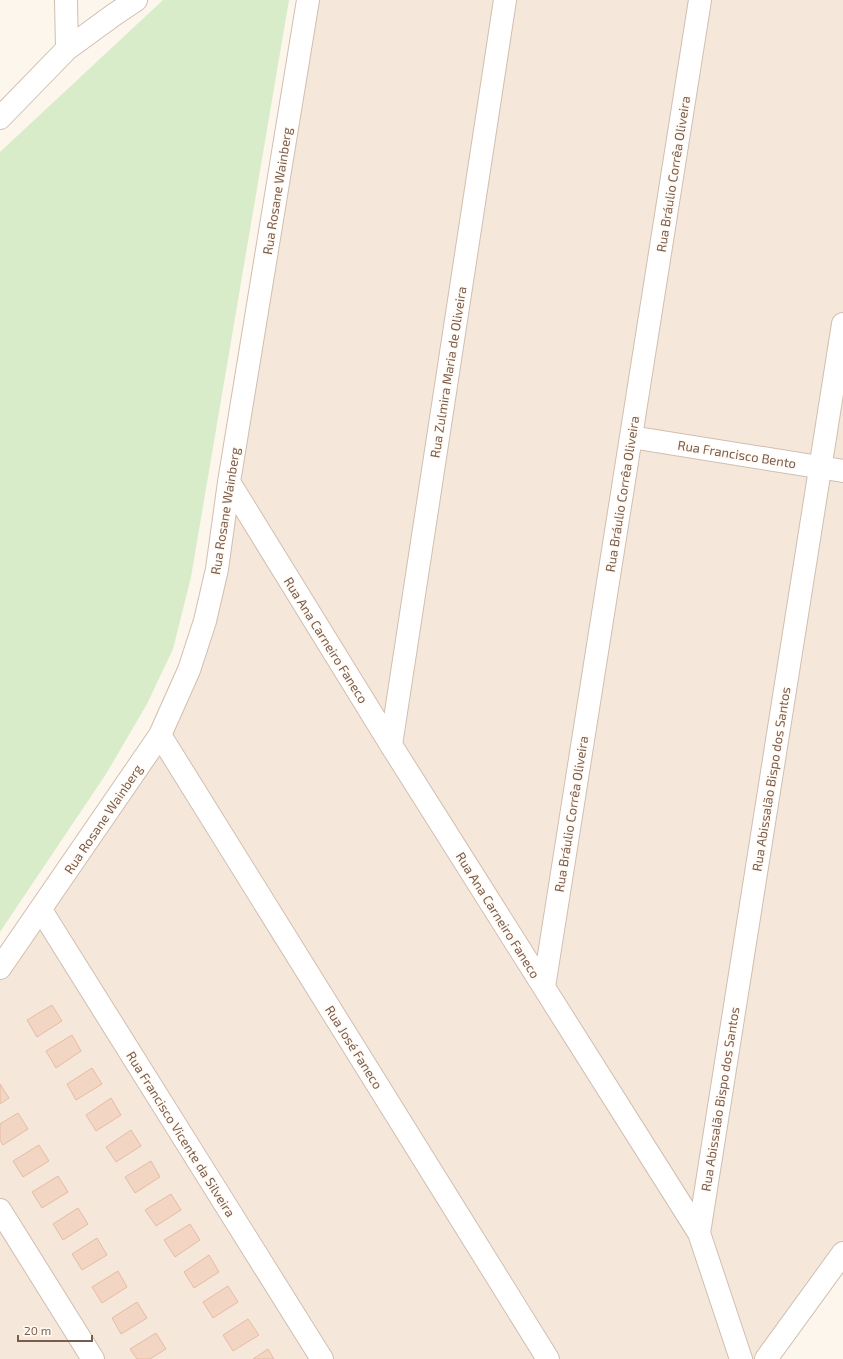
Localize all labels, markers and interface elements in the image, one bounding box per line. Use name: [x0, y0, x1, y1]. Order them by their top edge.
street label: Rua Bráulio Corrêa Oliveira: [653, 95, 693, 253]
street label: Rua Rosane Wainberg: [259, 126, 295, 256]
street label: Rua Zulmira Maria de Oliveira: [427, 285, 469, 459]
street label: Rua Bráulio Corrêa Oliveira: [602, 415, 642, 573]
street label: Rua Francisco Bento: [677, 437, 797, 471]
street label: Rua Rosane Wainberg: [207, 446, 243, 576]
street label: Rua Ana Carneiro Faneco: [281, 574, 371, 706]
street label: Rua Abissalão Bispo dos Santos: [749, 686, 793, 872]
street label: Rua Bráulio Corrêa Oliveira: [551, 735, 591, 893]
street label: Rua Rosane Wainberg: [60, 761, 146, 877]
street label: Rua Ana Carneiro Faneco: [453, 849, 543, 981]
street label: Rua José Faneco: [322, 1002, 386, 1092]
street label: Rua Abissalão Bispo dos Santos: [698, 1006, 742, 1192]
street label: Rua Francisco Vicente da Silveira: [123, 1048, 239, 1220]
scale bar: [18, 1317, 92, 1343]
text: 20 m: [24, 1323, 51, 1337]

